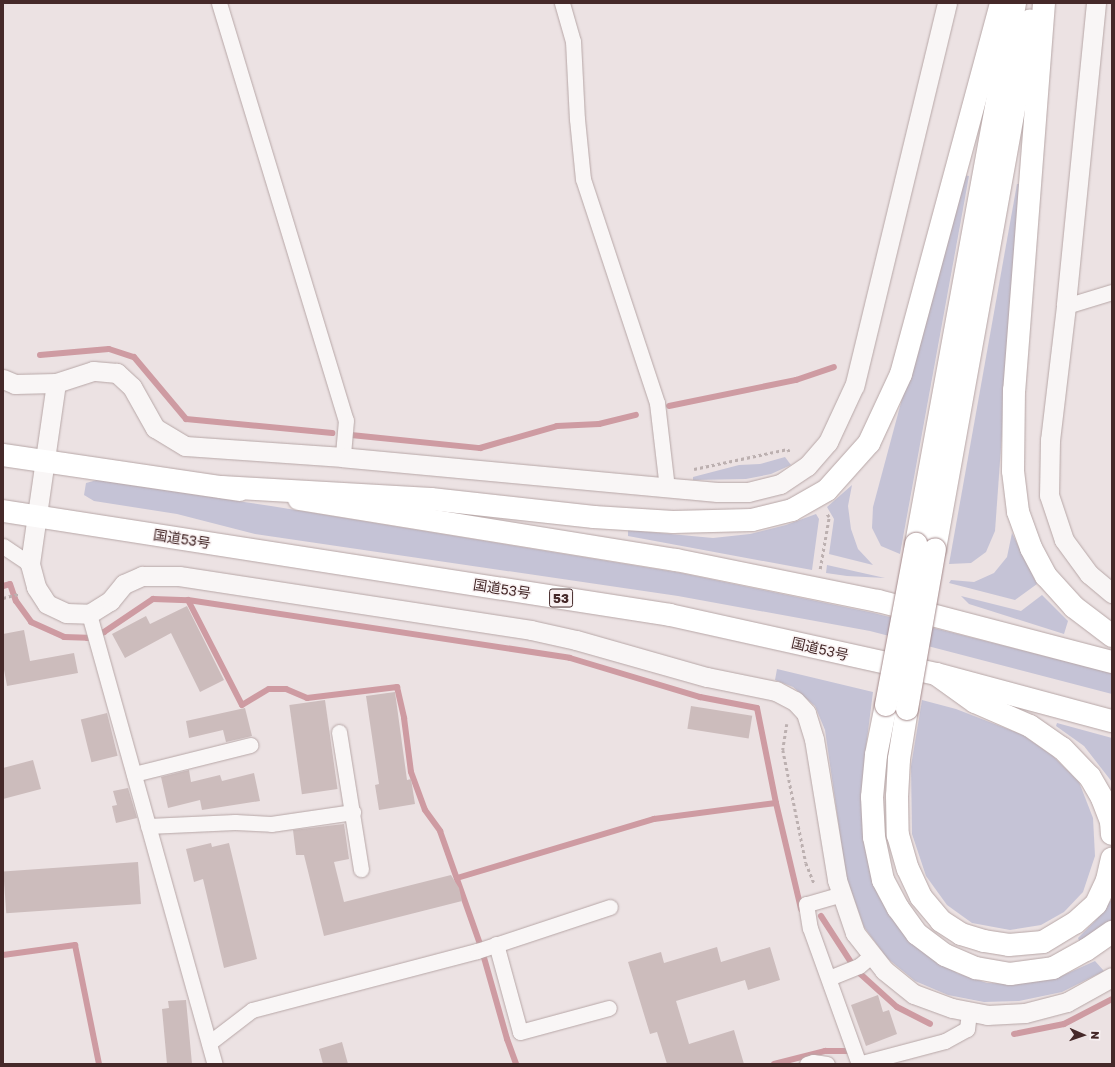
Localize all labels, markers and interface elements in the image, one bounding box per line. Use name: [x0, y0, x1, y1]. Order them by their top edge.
street label: 国道53号: [152, 526, 212, 552]
street label: 国道53号: [472, 576, 532, 602]
road number: 53: [549, 587, 573, 609]
street label: 国道53号: [790, 634, 850, 664]
north arrow: [1063, 1015, 1103, 1055]
text: N: [1089, 1031, 1102, 1040]

